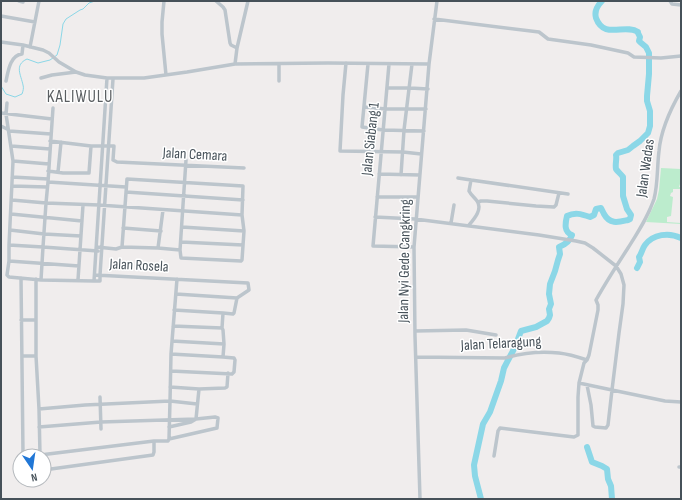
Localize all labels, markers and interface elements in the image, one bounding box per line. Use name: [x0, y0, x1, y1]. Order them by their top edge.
district label: KALIWULU: [47, 87, 113, 107]
street label: Jalan Siabang 1: [357, 101, 384, 177]
street label: Jalan Wadas: [632, 138, 659, 199]
street label: Jalan Cemara: [161, 143, 228, 166]
street label: Jalan Nyi Gede Cangkring: [394, 199, 415, 324]
street label: Jalan Rosela: [108, 254, 169, 277]
street label: Jalan Telaragung: [459, 332, 542, 355]
north arrow: [12, 448, 52, 488]
text: N: [30, 470, 38, 484]

